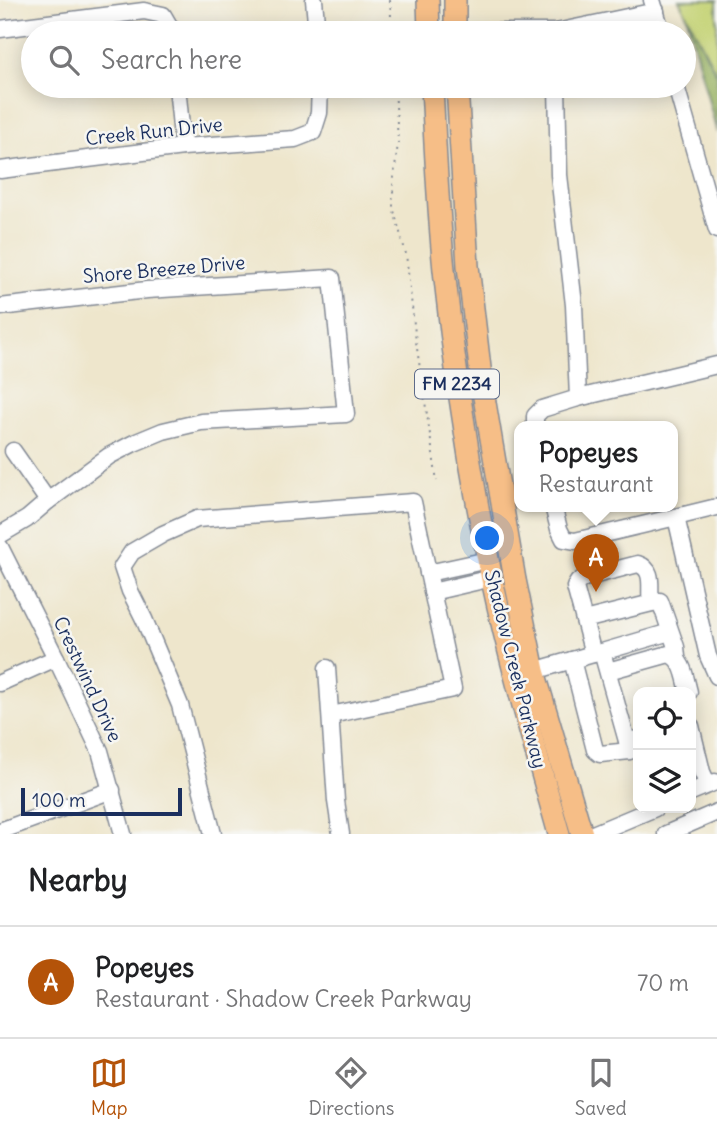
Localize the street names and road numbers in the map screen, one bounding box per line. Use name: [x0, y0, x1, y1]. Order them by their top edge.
street label: Creek Run Drive: [84, 112, 224, 150]
street label: Shore Breeze Drive: [82, 250, 246, 288]
road number: FM 2234: [415, 370, 499, 398]
street label: Shadow Creek Parkway: [480, 567, 552, 771]
street label: Crestwind Drive: [48, 612, 128, 746]

